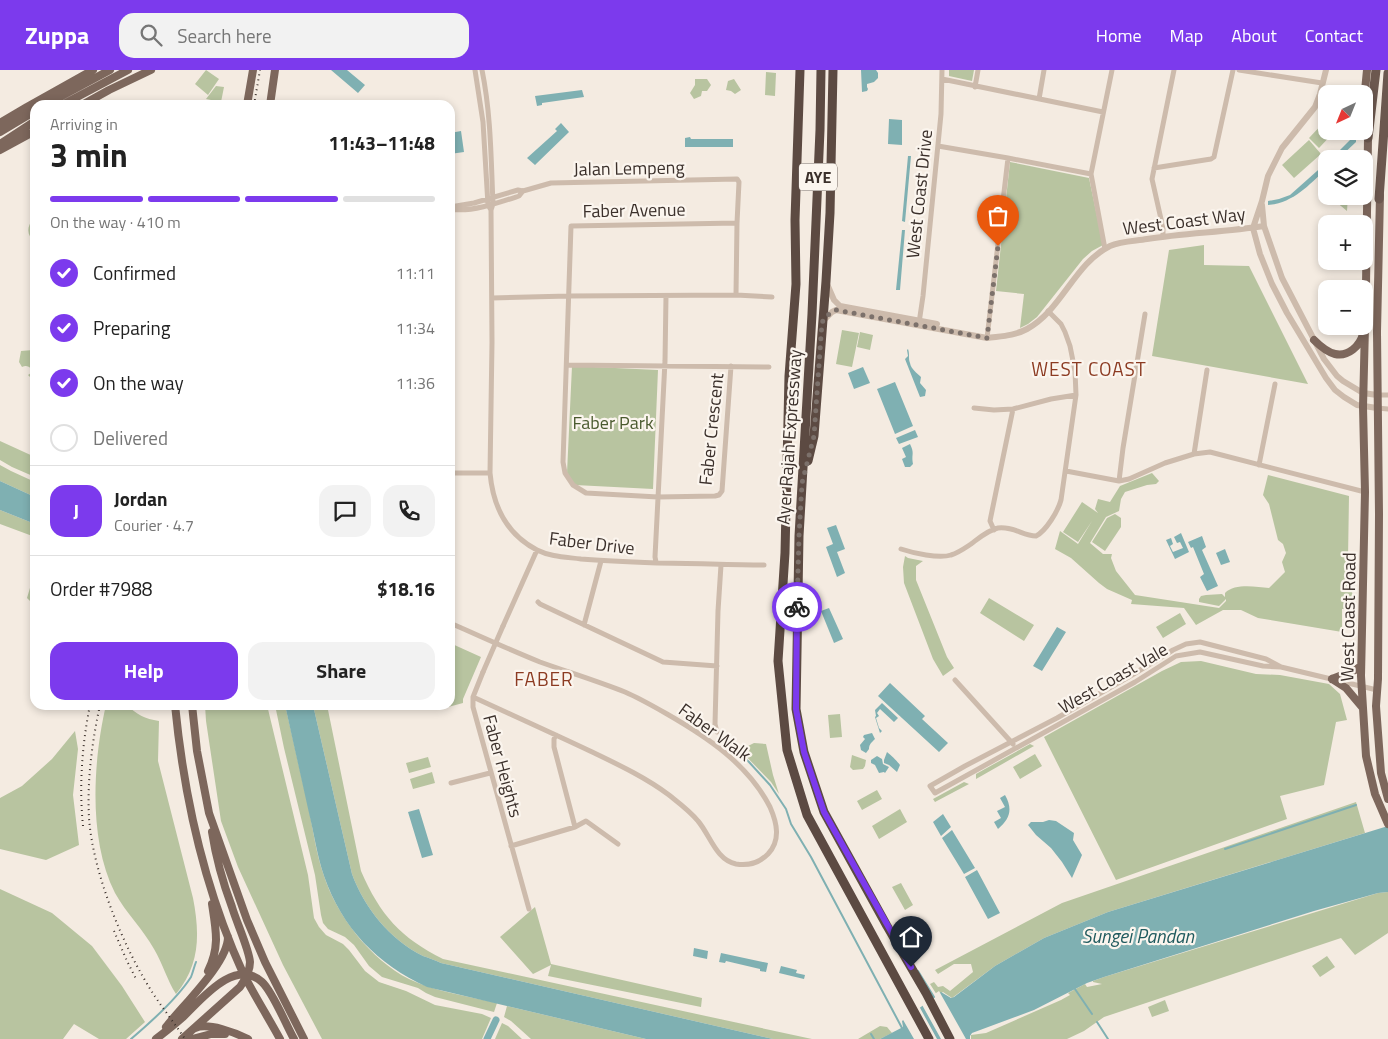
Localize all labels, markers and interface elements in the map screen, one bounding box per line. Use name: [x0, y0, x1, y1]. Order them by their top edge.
search box: [119, 13, 469, 58]
text: Zuppa: [25, 17, 89, 53]
icon: search: [137, 21, 165, 49]
text: Search here: [177, 21, 271, 50]
text: Home: [1096, 22, 1142, 49]
text: Map: [1170, 22, 1203, 49]
text: About: [1231, 22, 1277, 49]
text: Contact: [1305, 22, 1363, 49]
north arrow: [1318, 85, 1372, 140]
map controls: [1318, 85, 1373, 335]
text: Arriving in: [50, 112, 118, 136]
text: 11:43–11:48: [328, 128, 435, 157]
street label: West Coast Drive: [899, 128, 939, 260]
text: 3 min: [50, 131, 128, 179]
button: layers: [1318, 150, 1373, 205]
street label: Jalan Lempeng: [573, 154, 685, 182]
road number: AYE: [799, 164, 837, 190]
pin: [977, 195, 1019, 246]
street label: Faber Avenue: [582, 196, 686, 224]
street label: West Coast Way: [1121, 200, 1247, 242]
icon: bag: [984, 202, 1012, 230]
text: On the way · 410 m: [50, 210, 181, 234]
button: +: [1318, 215, 1373, 270]
text: Confirmed: [93, 258, 176, 287]
icon: check: [50, 259, 78, 287]
text: 11:11: [396, 261, 435, 285]
button: −: [1318, 280, 1373, 335]
text: Preparing: [93, 313, 170, 342]
icon: check: [50, 314, 78, 342]
text: 11:34: [396, 316, 435, 340]
street label: Ayer Rajah Expressway: [769, 348, 809, 526]
district label: WEST COAST: [1031, 354, 1147, 383]
text: On the way: [93, 368, 184, 397]
icon: check: [50, 369, 78, 397]
text: 11:36: [396, 371, 435, 395]
street label: Faber Crescent: [692, 371, 730, 486]
park label: Faber Park: [572, 409, 654, 436]
text: Delivered: [93, 423, 168, 452]
text: Jordan: [114, 484, 167, 513]
button: chat: [319, 485, 371, 537]
button: phone: [383, 485, 435, 537]
text: J: [73, 496, 79, 525]
text: Courier · 4.7: [114, 513, 194, 537]
street label: Faber Drive: [548, 524, 636, 562]
street label: West Coast Road: [1333, 552, 1363, 682]
text: Order #7988: [50, 574, 152, 603]
text: $18.16: [377, 574, 435, 603]
courier: [772, 582, 822, 632]
icon: bike: [783, 593, 811, 621]
street label: West Coast Vale: [1053, 636, 1173, 720]
button: Help: [50, 642, 238, 700]
button: Share: [248, 642, 435, 700]
district label: FABER: [514, 664, 574, 693]
street label: Faber Walk: [673, 696, 757, 768]
street label: Faber Heights: [476, 712, 530, 820]
pin: [890, 916, 932, 967]
water label: Sungei Pandan: [1082, 921, 1195, 950]
icon: home: [897, 923, 925, 951]

